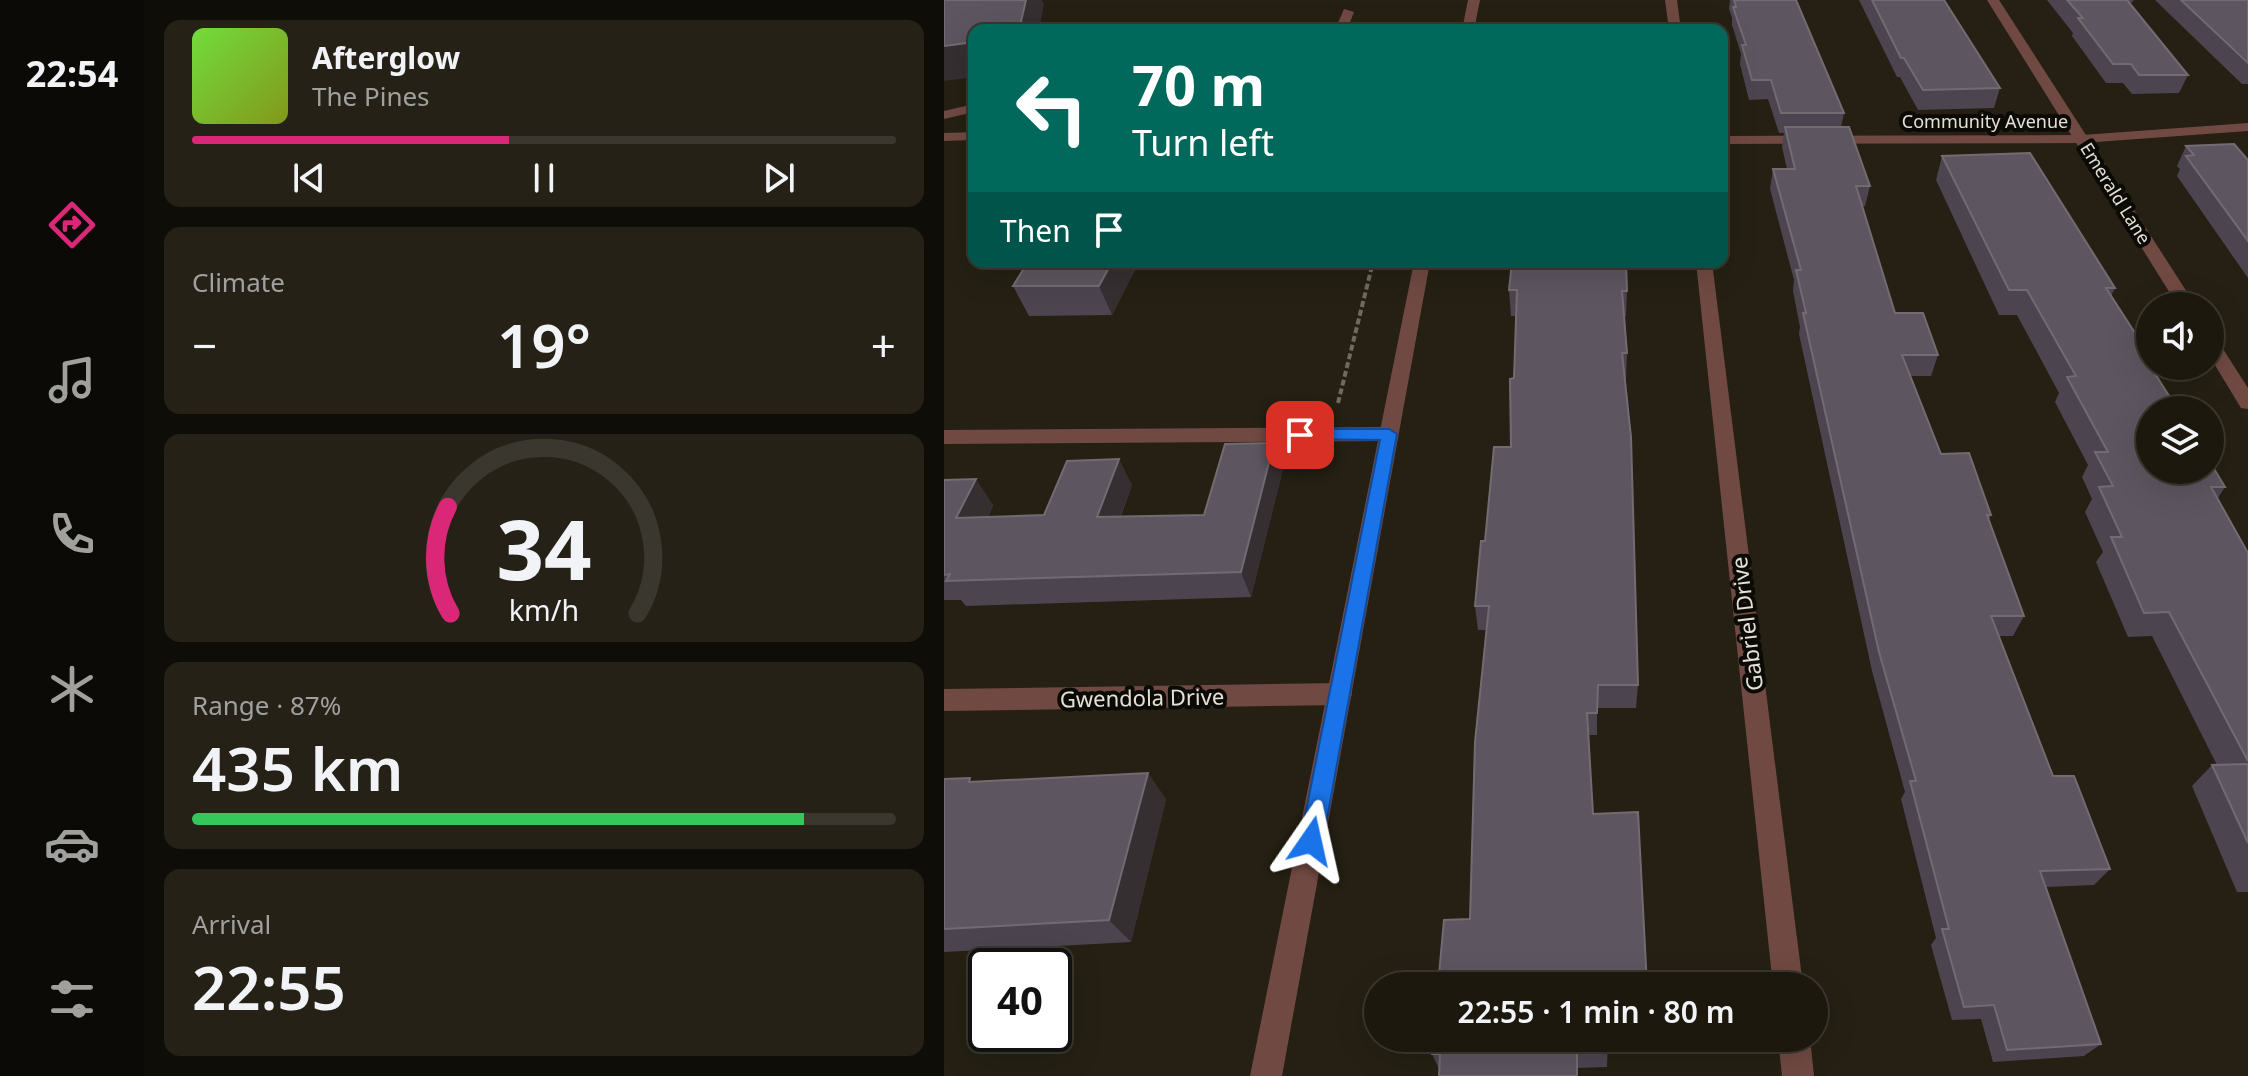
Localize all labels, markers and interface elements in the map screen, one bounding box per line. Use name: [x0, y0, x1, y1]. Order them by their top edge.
text: Afterglow: [312, 37, 460, 78]
text: 70 m: [1132, 46, 1265, 122]
text: 22:54: [26, 49, 118, 98]
icon: left: [1000, 56, 1104, 160]
text: The Pines: [312, 78, 430, 114]
street label: Community Avenue: [1902, 109, 2068, 133]
text: Turn left: [1132, 118, 1274, 167]
street label: Emerald Lane: [2075, 138, 2157, 248]
icon: previous: [287, 156, 331, 200]
icon: pause: [522, 156, 566, 200]
icon: next: [757, 156, 801, 200]
icon: directions: [44, 197, 100, 253]
icon: arrive: [1087, 208, 1131, 252]
text: Then: [1000, 210, 1071, 251]
text: Climate: [192, 264, 285, 300]
map controls: [2136, 292, 2224, 484]
button: sound: [2136, 292, 2224, 380]
text: 19°: [497, 304, 591, 386]
text: −: [192, 315, 217, 375]
text: +: [871, 315, 896, 375]
icon: music: [44, 352, 100, 408]
button: layers: [2136, 396, 2224, 484]
pin: [1266, 401, 1334, 469]
icon: arrive: [1278, 413, 1322, 457]
text: 34: [496, 491, 592, 604]
icon: phone: [44, 506, 100, 562]
street label: Gabriel Drive: [1723, 555, 1769, 693]
text: km/h: [509, 590, 579, 629]
icon: climate: [44, 661, 100, 717]
street label: Gwendola Drive: [1060, 681, 1224, 713]
text: Range · 87%: [192, 687, 341, 723]
text: 435 km: [192, 727, 403, 809]
position arrow: [1269, 799, 1353, 883]
icon: car: [44, 816, 100, 872]
text: Arrival: [192, 906, 271, 942]
text: 22:55: [192, 946, 346, 1028]
speed limit sign: 40: [968, 948, 1072, 1052]
icon: filters: [44, 971, 100, 1027]
text: 22:55 · 1 min · 80 m: [1458, 991, 1735, 1032]

